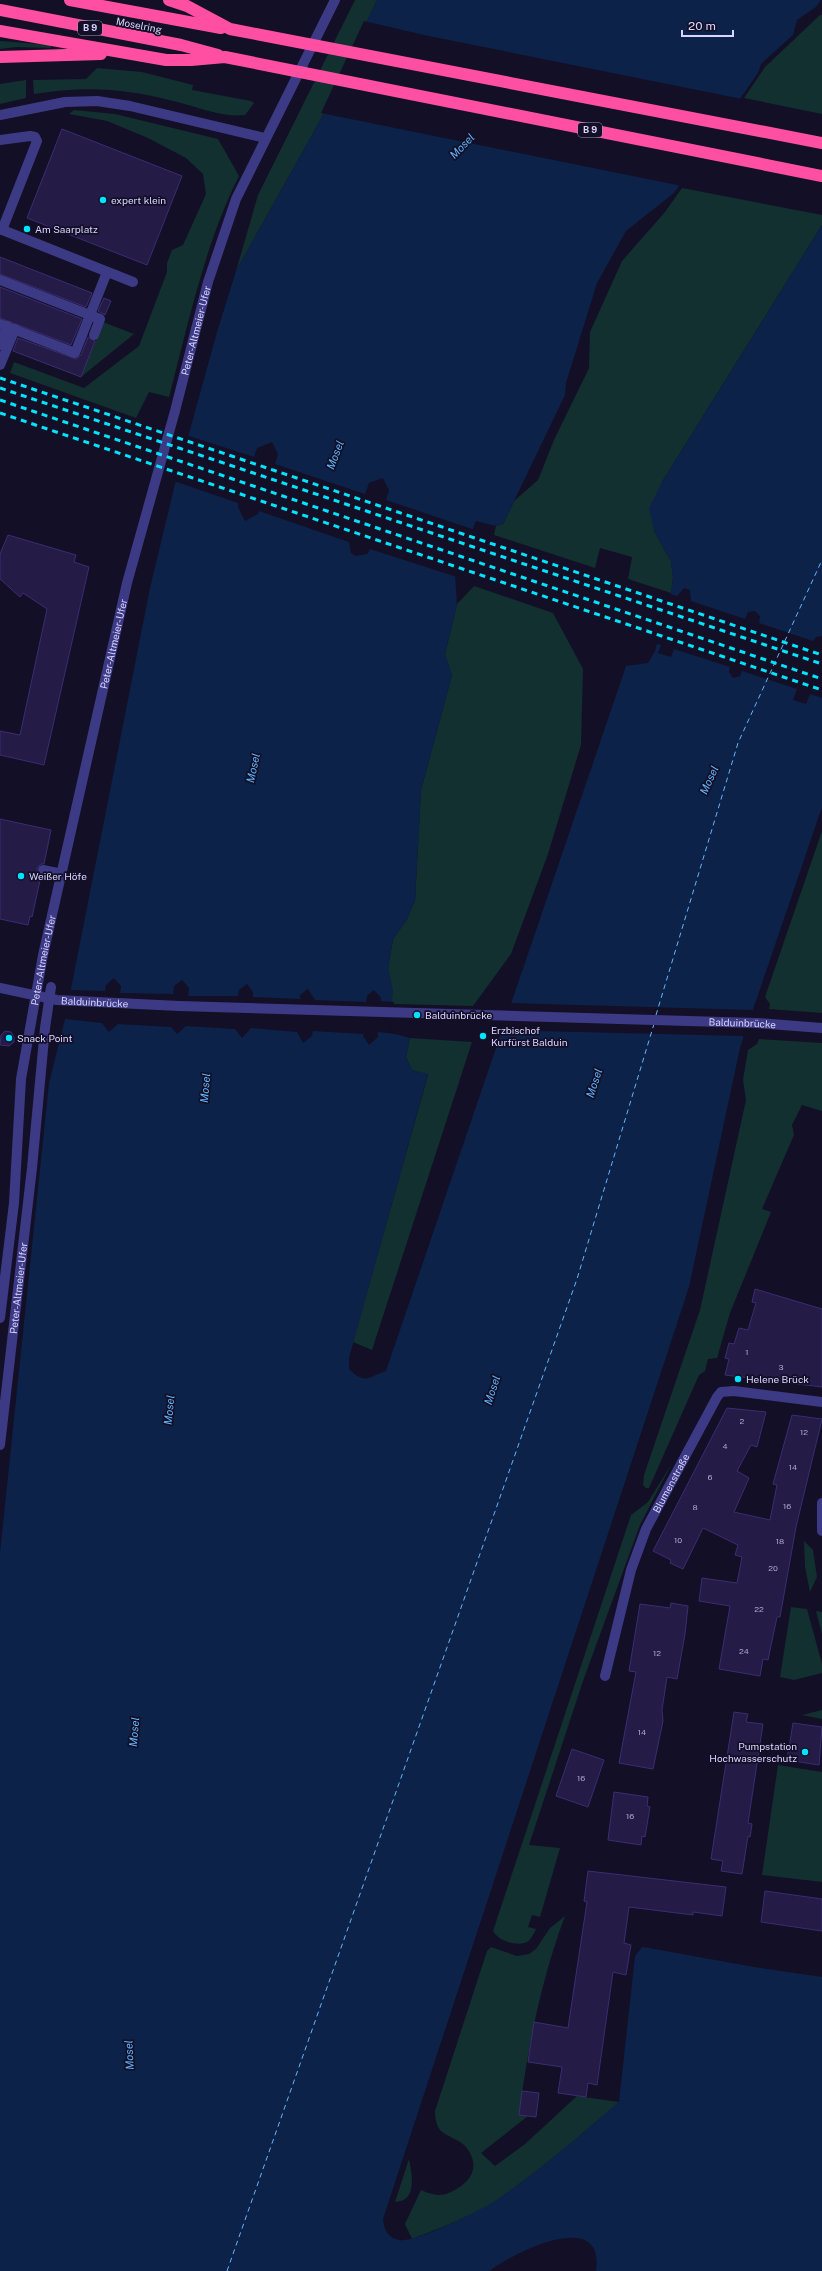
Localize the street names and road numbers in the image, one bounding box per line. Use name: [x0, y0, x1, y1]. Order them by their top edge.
street label: Moselring: [115, 15, 163, 35]
road number: B 9: [78, 21, 102, 35]
road number: B 9: [578, 123, 602, 137]
street label: Peter-Altmeier-Ufer: [178, 284, 213, 377]
street label: Peter-Altmeier-Ufer: [97, 598, 129, 690]
street label: Peter-Altmeier-Ufer: [28, 914, 58, 1006]
street label: Balduinbrücke: [61, 994, 129, 1010]
street label: Balduinbrücke: [709, 1016, 777, 1030]
street label: Peter-Altmeier-Ufer: [7, 1242, 29, 1334]
street label: Blumenstraße: [650, 1451, 692, 1515]

